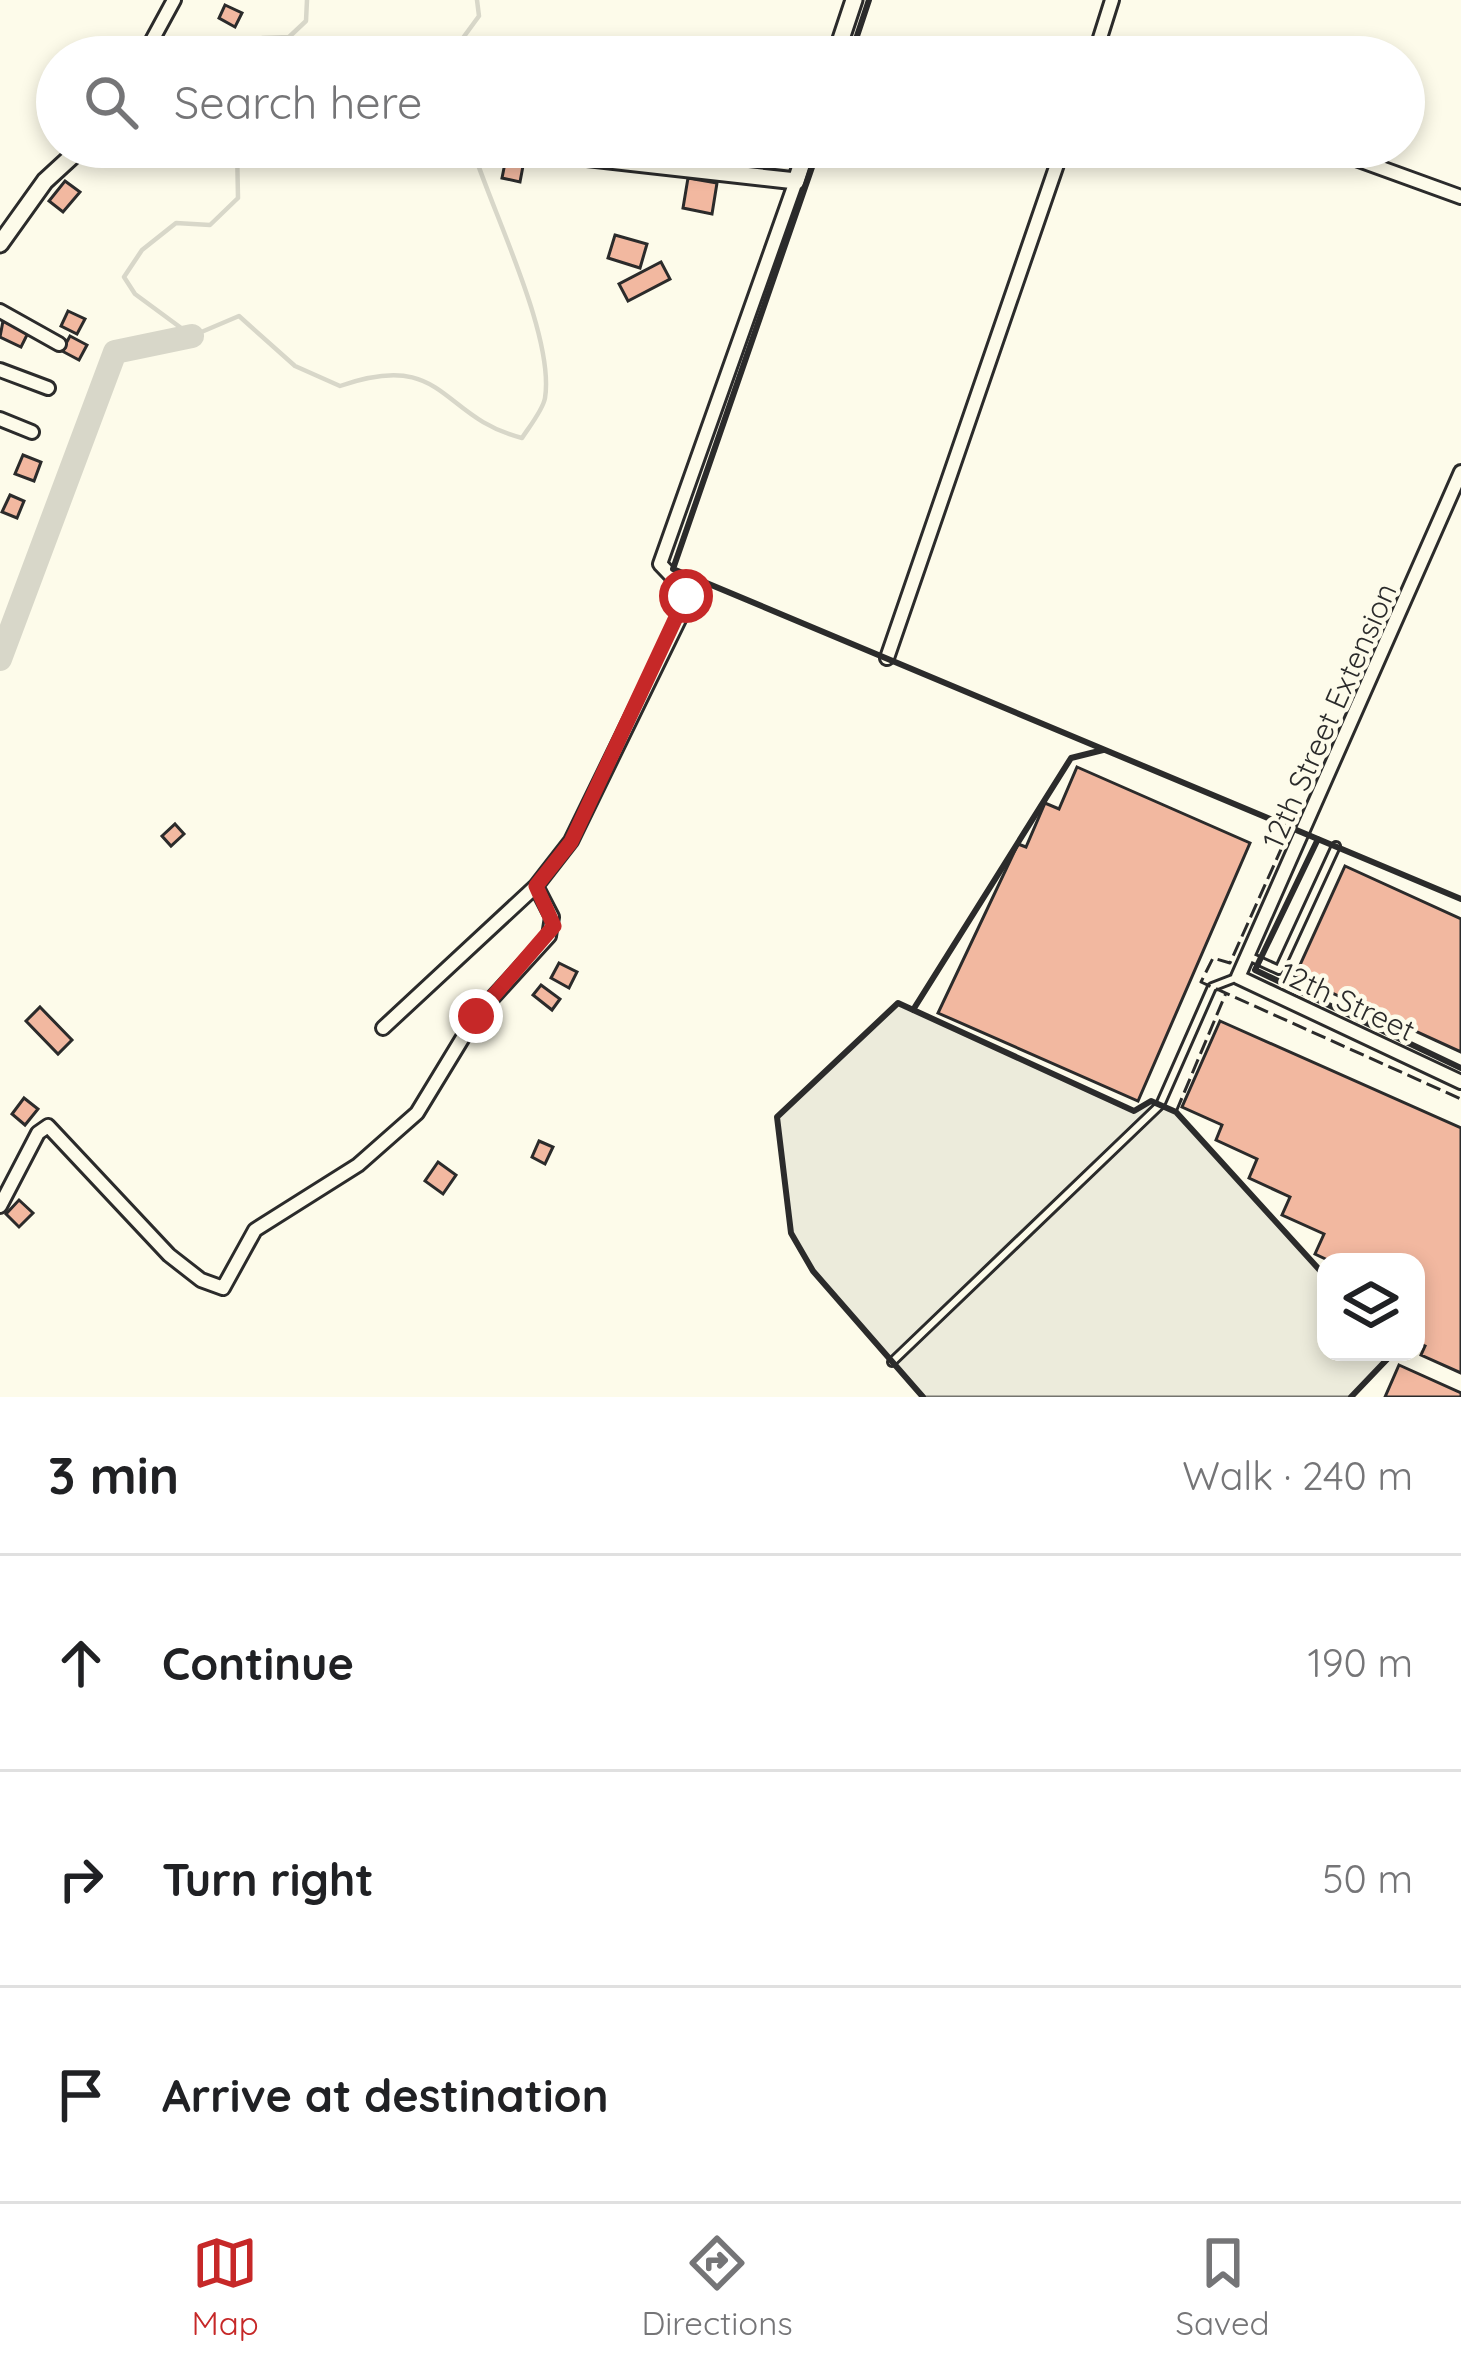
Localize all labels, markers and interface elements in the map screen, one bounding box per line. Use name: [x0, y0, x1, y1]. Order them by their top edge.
search box: [36, 36, 1425, 168]
icon: search: [78, 69, 144, 135]
text: Search here: [174, 74, 422, 130]
route start: [659, 569, 713, 623]
street label: 12th Street Extension: [1253, 577, 1405, 854]
street label: 12th Street: [1274, 953, 1421, 1049]
route end: [449, 989, 503, 1043]
map controls: [1317, 1253, 1425, 1361]
button: layers: [1317, 1253, 1425, 1361]
text: 3 min: [48, 1443, 179, 1507]
text: Walk · 240 m: [1182, 1451, 1413, 1500]
icon: ahead: [48, 1630, 114, 1696]
text: Continue: [162, 1635, 354, 1691]
text: 190 m: [1307, 1638, 1413, 1687]
icon: right: [48, 1846, 114, 1912]
text: Turn right: [162, 1851, 374, 1907]
text: 50 m: [1322, 1854, 1413, 1903]
icon: arrive: [48, 2062, 114, 2128]
text: Arrive at destination: [162, 2067, 608, 2123]
tab: Map: [191, 2230, 259, 2343]
tab: Directions: [641, 2230, 793, 2343]
tab: Saved: [1176, 2230, 1270, 2343]

